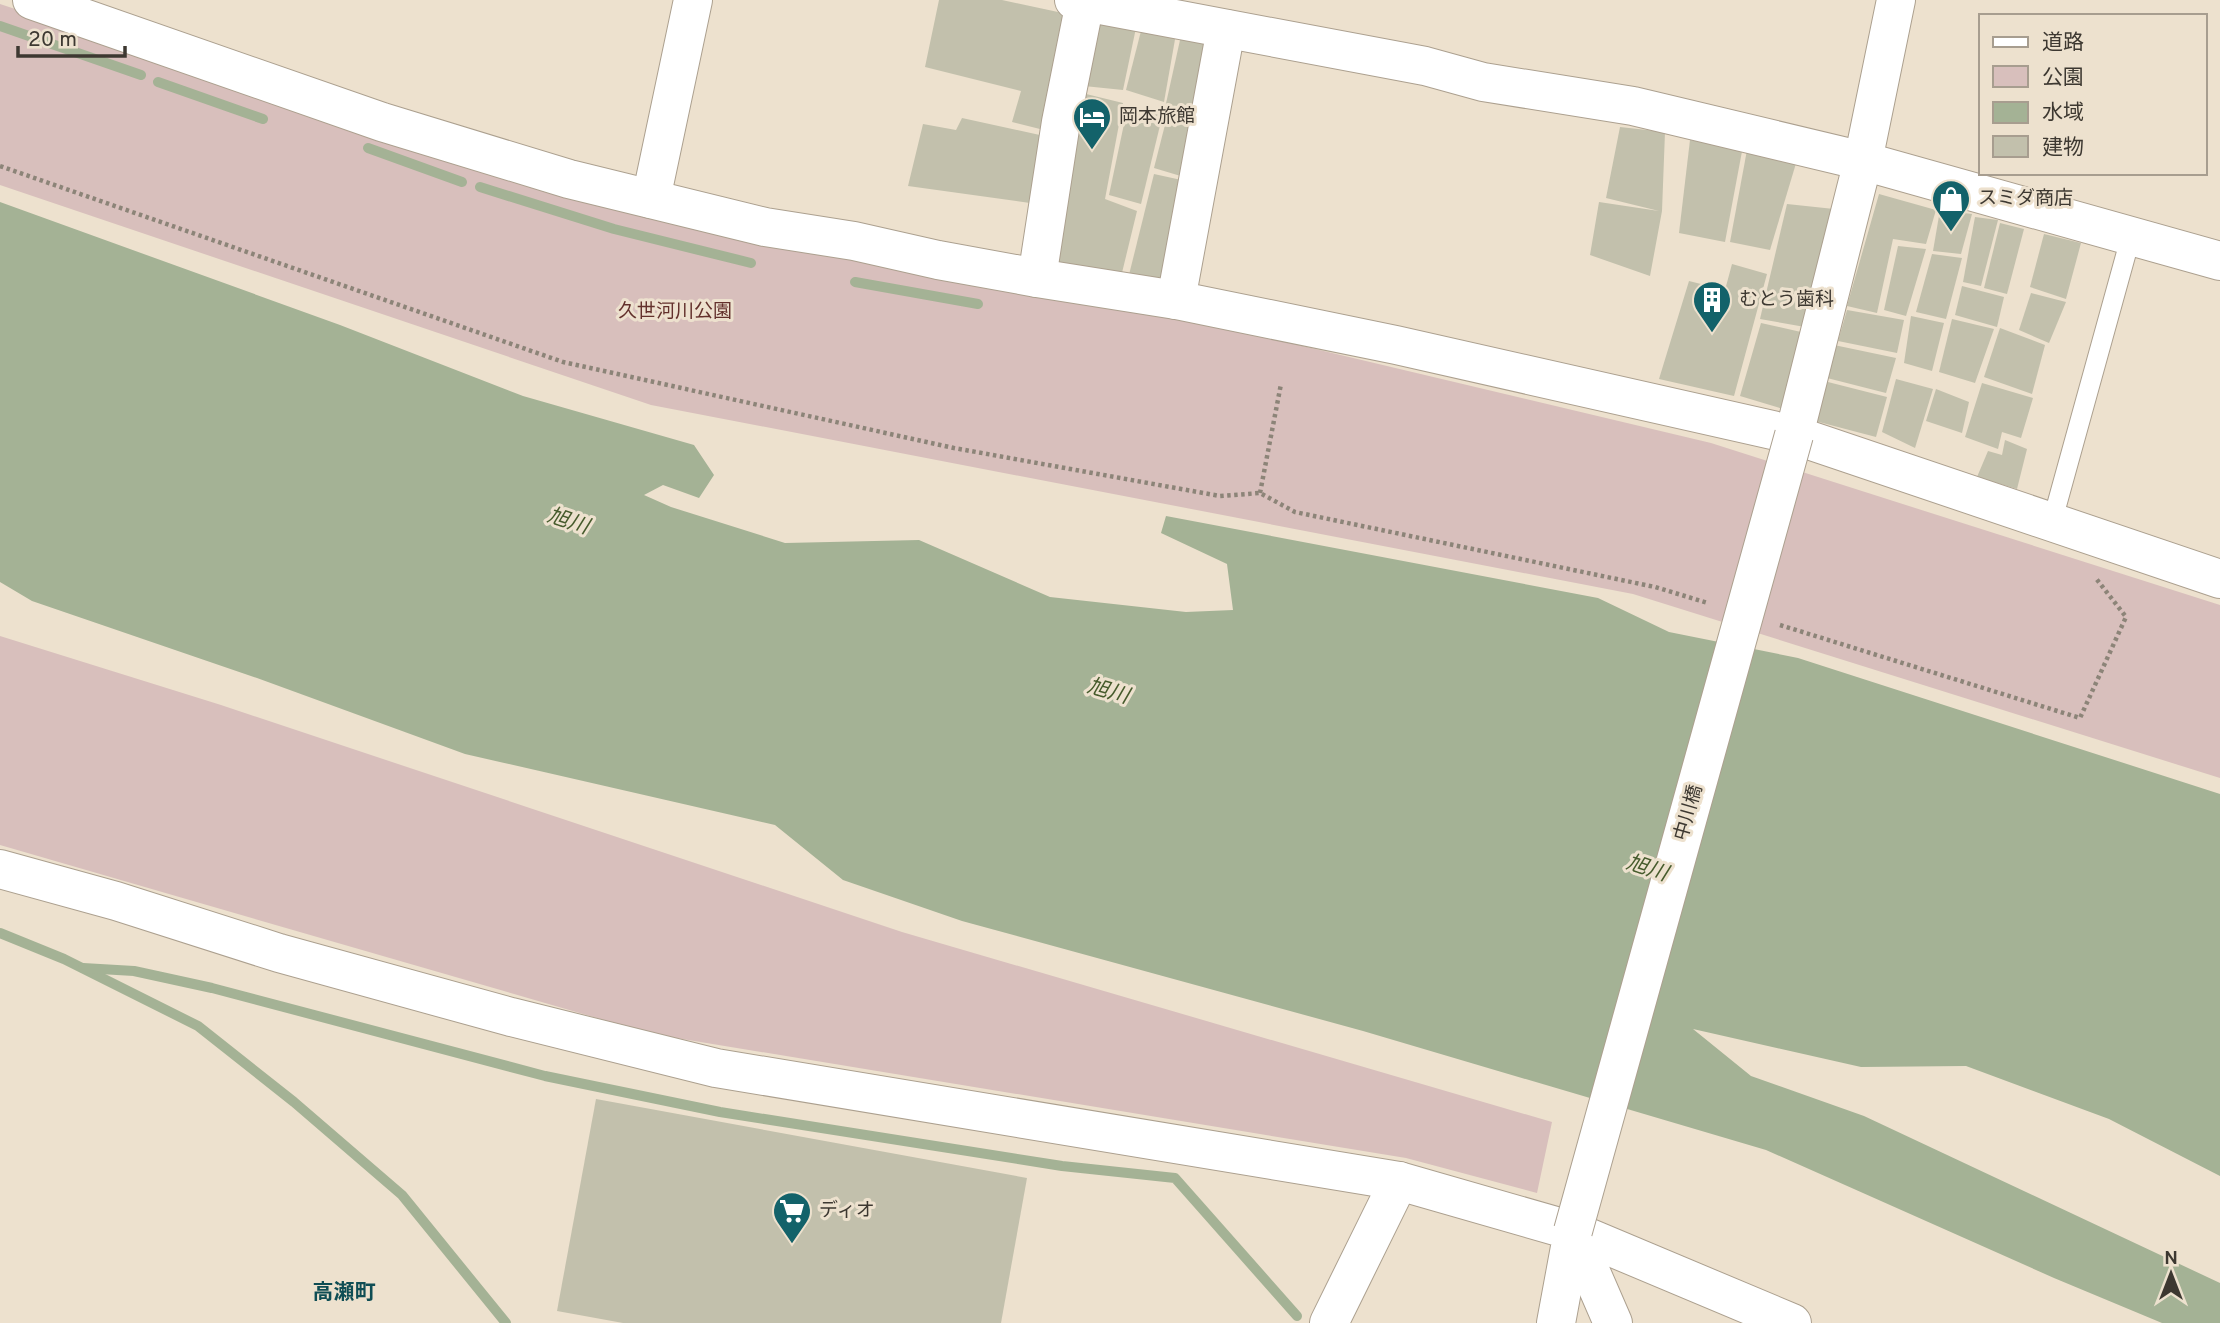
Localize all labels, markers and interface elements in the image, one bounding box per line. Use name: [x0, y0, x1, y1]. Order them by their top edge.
scale bar: [18, 14, 124, 58]
legend: [1979, 14, 2206, 175]
text: 20 m: [28, 27, 77, 54]
text: 道路: [2042, 30, 2084, 57]
text: 公園: [2042, 65, 2084, 92]
hotel icon: 岡本旅館: [1071, 96, 1113, 151]
text: 水域: [2042, 100, 2084, 127]
place label: 岡本旅館: [1119, 105, 1195, 129]
text: 建物: [2042, 135, 2084, 162]
shop icon: スミダ商店: [1930, 178, 1972, 233]
place label: スミダ商店: [1978, 187, 2073, 211]
building icon: むとう歯科: [1691, 279, 1733, 334]
place label: むとう歯科: [1739, 288, 1834, 312]
park label: 久世河川公園: [618, 300, 732, 324]
water label: 旭川: [544, 503, 594, 542]
water label: 旭川: [1084, 673, 1134, 711]
street label: 中川橋: [1670, 782, 1708, 844]
water label: 旭川: [1623, 850, 1673, 889]
supermarket icon: ディオ: [771, 1190, 813, 1245]
place label: ディオ: [819, 1199, 875, 1223]
north arrow: [2136, 1239, 2206, 1309]
text: N: [2164, 1247, 2178, 1271]
district label: 高瀬町: [313, 1280, 376, 1307]

